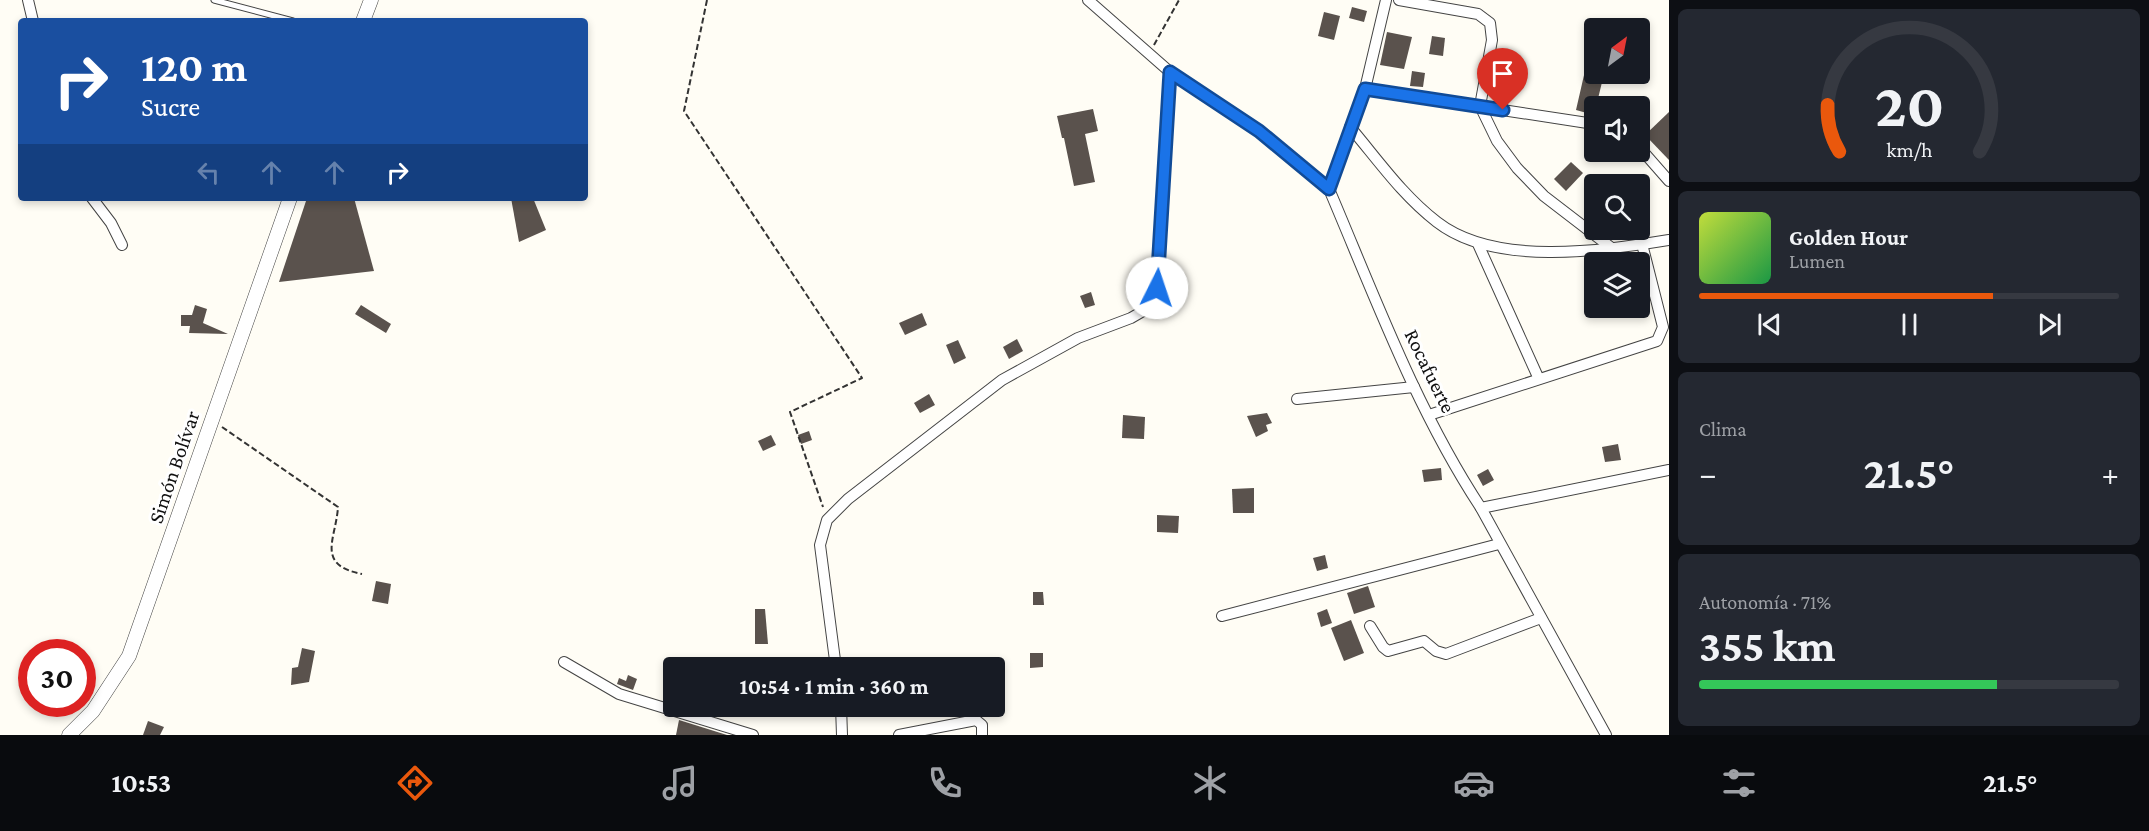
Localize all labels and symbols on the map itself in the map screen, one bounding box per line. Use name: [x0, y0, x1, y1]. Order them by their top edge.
north arrow: [1584, 18, 1650, 84]
pin: [1477, 48, 1528, 110]
position arrow: [1125, 256, 1189, 320]
street label: Rocafuerte: [1399, 325, 1461, 417]
street label: Simón Bolívar: [144, 407, 205, 526]
speed limit sign: 30: [18, 639, 96, 717]

